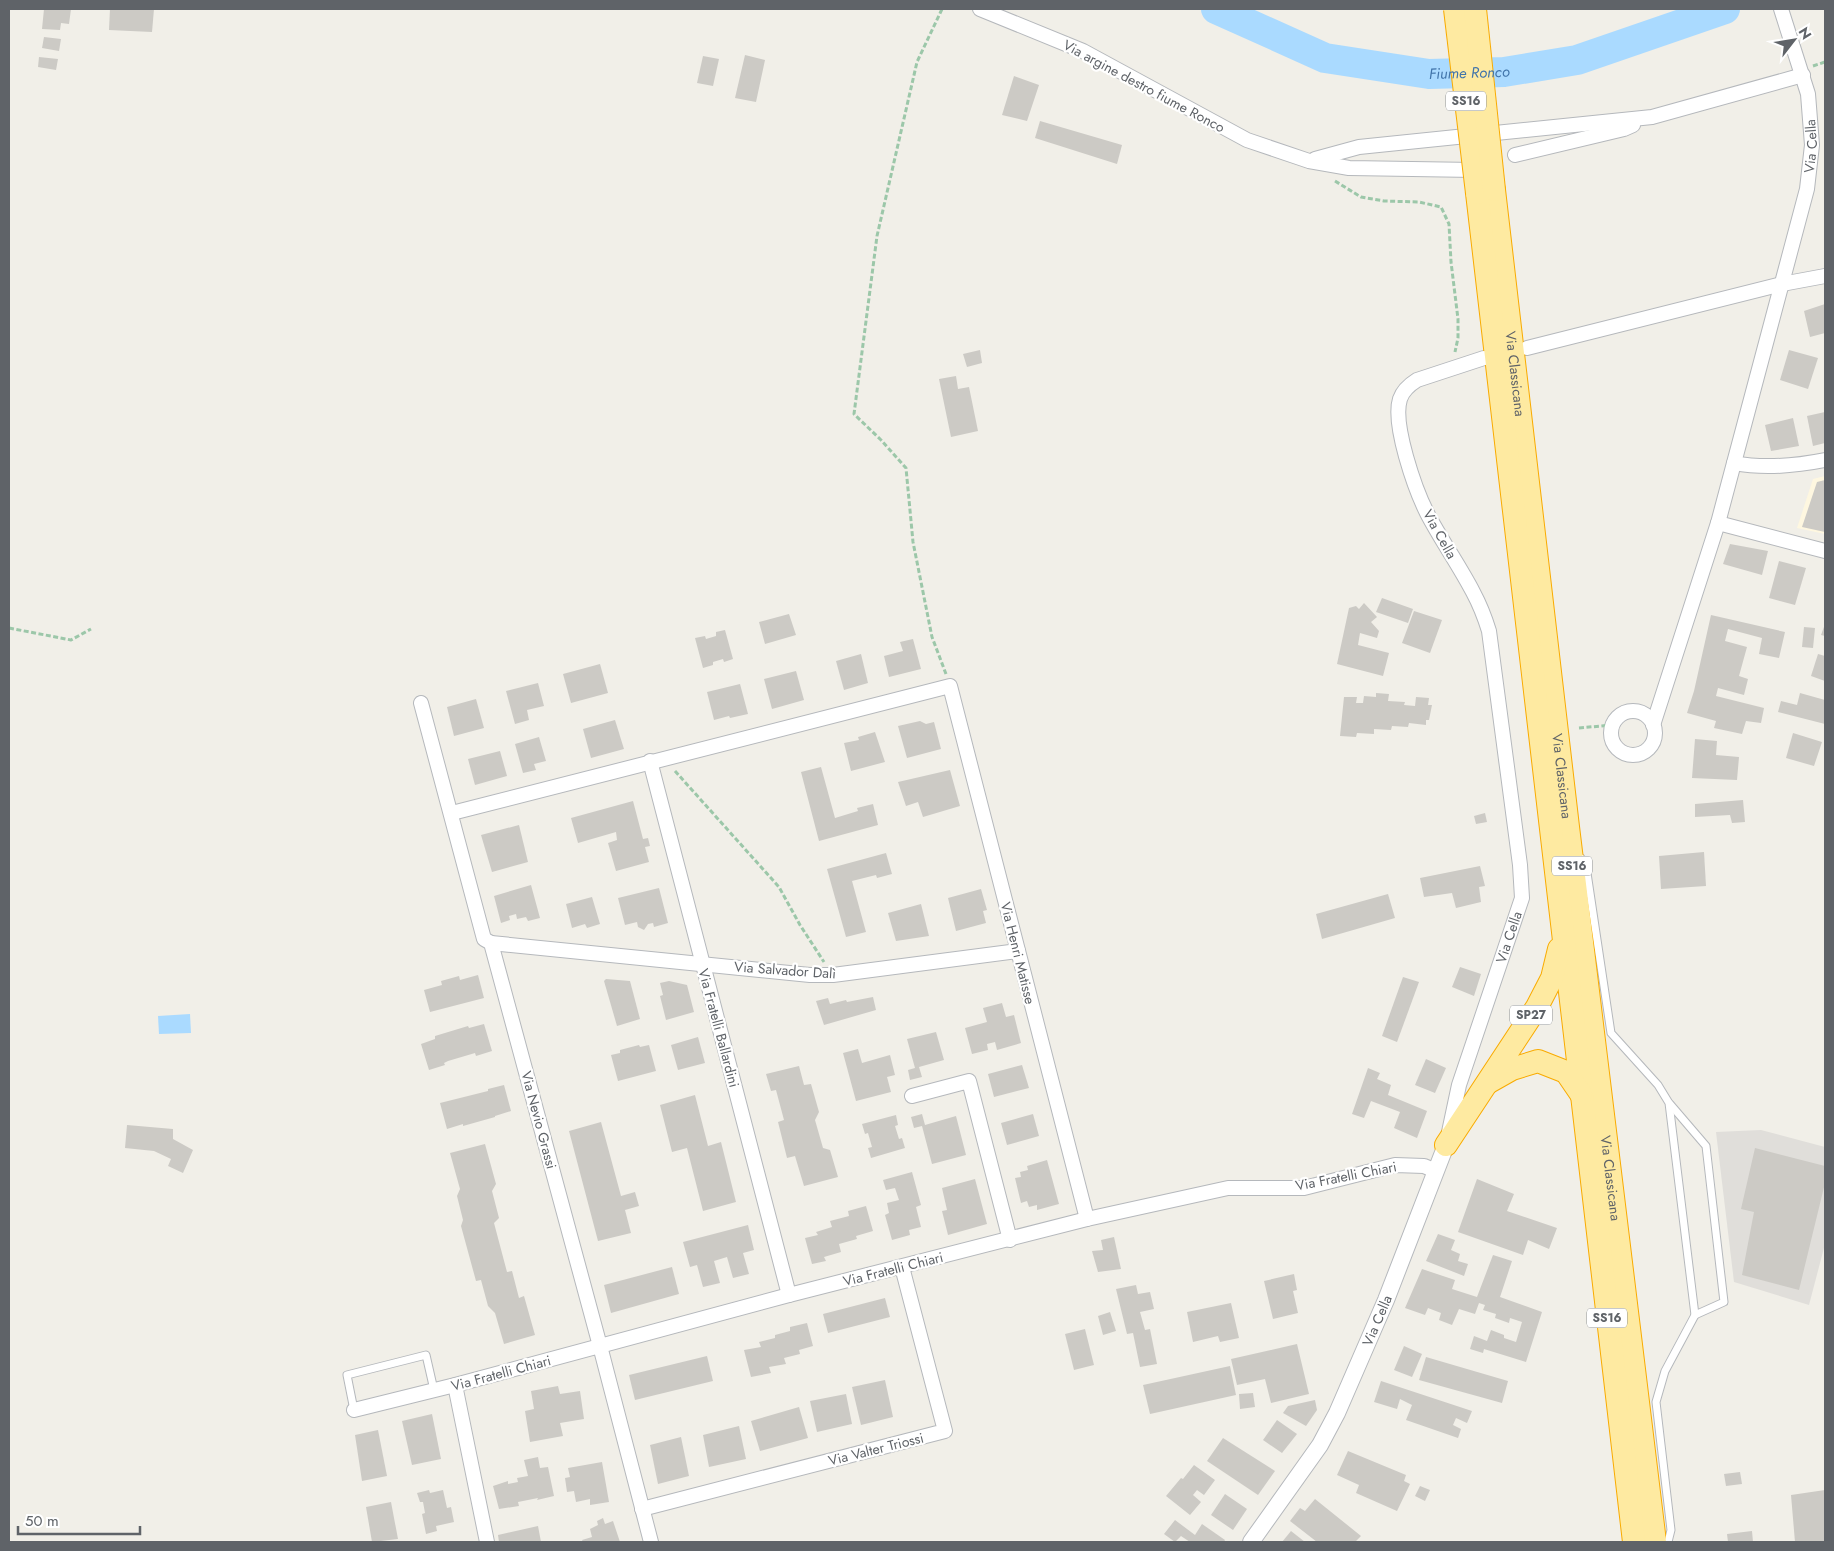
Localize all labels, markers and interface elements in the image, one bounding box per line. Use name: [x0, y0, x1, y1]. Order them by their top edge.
north arrow: [1769, 15, 1819, 65]
text: N: [1794, 23, 1817, 43]
street label: Via argine destro fiume Ronco: [1060, 35, 1229, 137]
water label: Fiume Ronco: [1429, 60, 1511, 85]
road number: SS16: [1446, 92, 1486, 110]
street label: Via Cella: [1799, 119, 1822, 174]
street label: Via Classicana: [1500, 330, 1530, 418]
street label: Via Cella: [1418, 506, 1462, 562]
street label: Via Classicana: [1547, 732, 1577, 820]
road number: SS16: [1552, 856, 1592, 876]
street label: Via Henri Matisse: [996, 900, 1040, 1006]
street label: Via Cella: [1491, 909, 1527, 966]
street label: Via Salvador Dalì: [733, 956, 837, 984]
street label: Via Fratelli Ballardini: [694, 966, 744, 1090]
road number: SP27: [1510, 1006, 1552, 1024]
street label: Via Nevio Grassi: [516, 1069, 562, 1171]
street label: Via Classicana: [1596, 1134, 1626, 1222]
street label: Via Fratelli Chiari: [1294, 1156, 1398, 1196]
street label: Via Fratelli Chiari: [841, 1247, 945, 1291]
street label: Via Cella: [1357, 1292, 1397, 1349]
road number: SS16: [1587, 1309, 1627, 1328]
street label: Via Fratelli Chiari: [449, 1350, 553, 1396]
street label: Via Valter Triossi: [826, 1427, 926, 1471]
scale bar: [18, 1504, 140, 1536]
text: 50 m: [25, 1510, 59, 1532]

